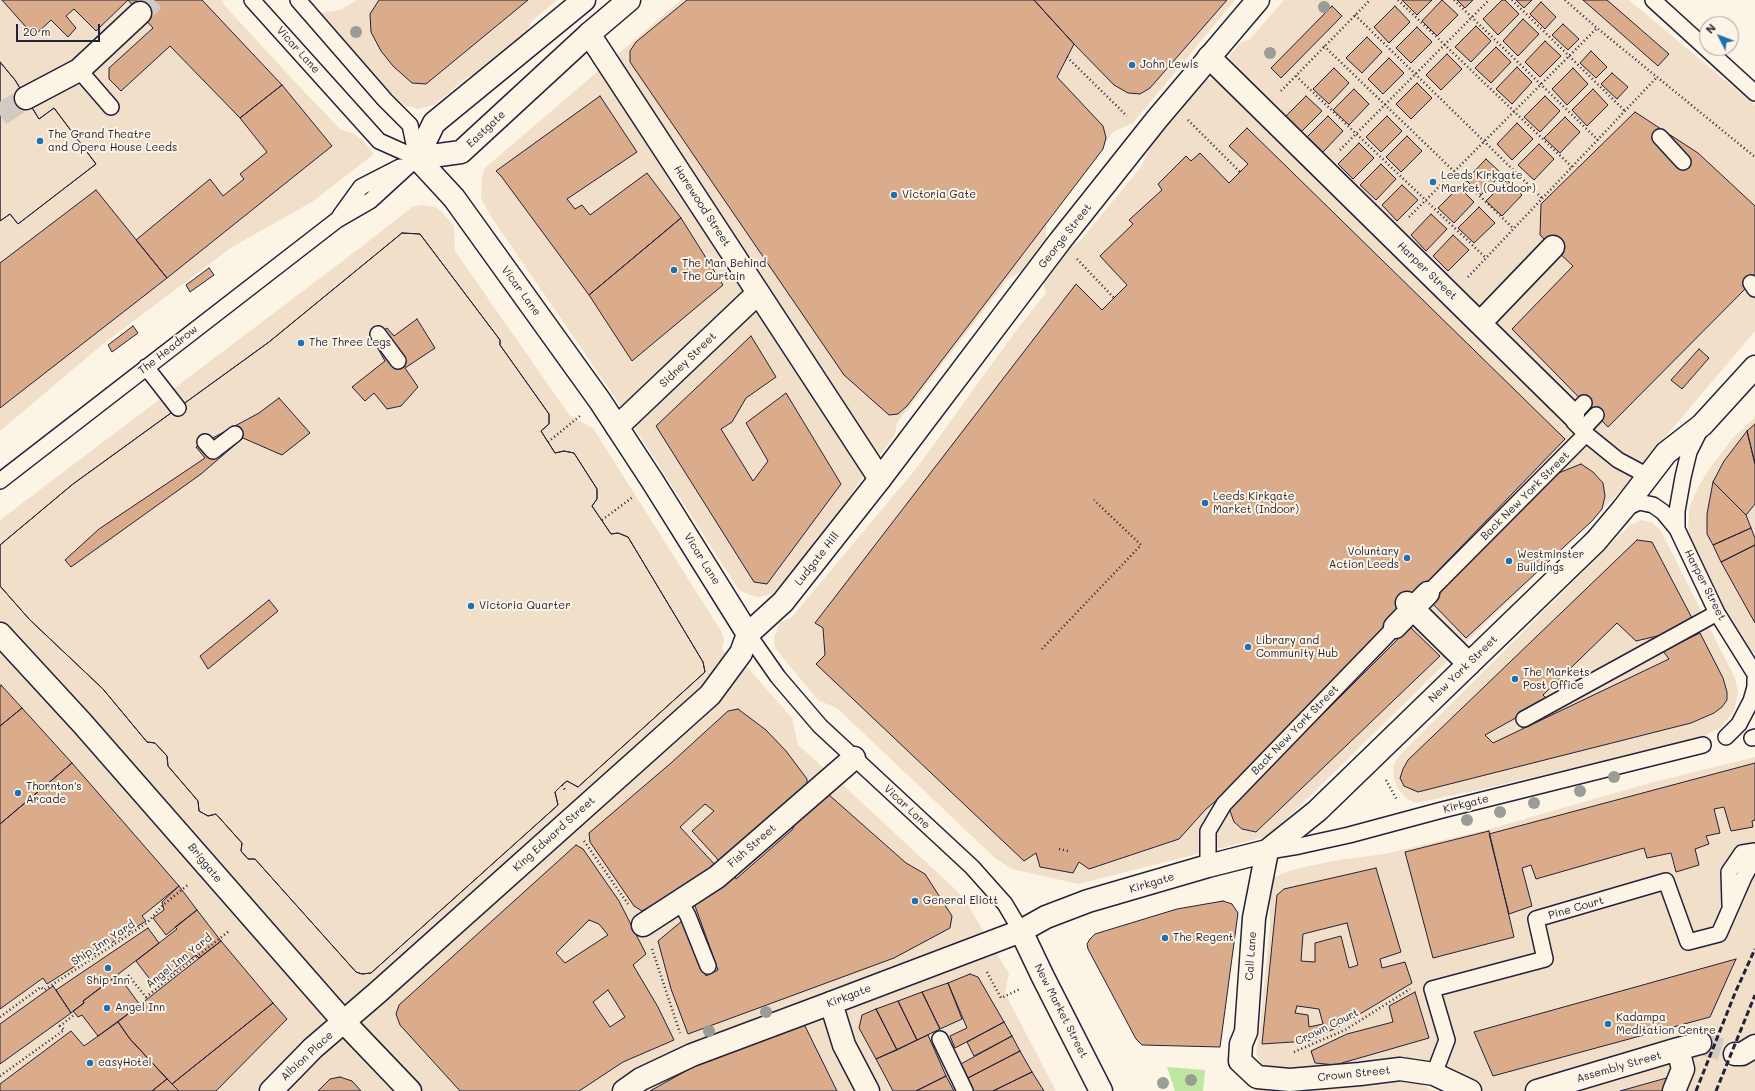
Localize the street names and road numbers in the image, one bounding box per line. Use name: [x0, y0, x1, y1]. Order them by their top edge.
street label: Vicar Lane: [274, 24, 322, 76]
street label: Eastgate: [464, 108, 508, 150]
street label: Harewood Street: [671, 163, 733, 249]
street label: George Street: [1036, 201, 1094, 271]
street label: Harper Street: [1394, 239, 1460, 303]
street label: Vicar Lane: [499, 264, 543, 318]
street label: The Headrow: [136, 323, 200, 377]
street label: Sidney Street: [657, 330, 719, 390]
street label: Back New York Street: [1478, 449, 1572, 543]
street label: Ludgate Hill: [792, 530, 842, 588]
street label: Vicar Lane: [681, 531, 723, 587]
street label: Harper Street: [1681, 547, 1729, 623]
street label: New York Street: [1426, 633, 1500, 705]
street label: Back New York Street: [1249, 682, 1341, 778]
street label: Vicar Lane: [881, 782, 933, 832]
street label: Kirkgate: [1442, 792, 1490, 816]
street label: King Edward Street: [510, 794, 598, 874]
street label: Fish Street: [725, 821, 779, 871]
street label: Briggate: [185, 841, 225, 885]
street label: Kirkgate: [1128, 870, 1176, 896]
street label: Pine Court: [1547, 894, 1605, 922]
street label: Ship Inn Yard: [69, 918, 137, 968]
street label: Angel Inn Yard: [143, 931, 215, 991]
street label: Call Lane: [1243, 931, 1259, 981]
street label: New Market Street: [1031, 962, 1091, 1060]
street label: Kirkgate: [825, 982, 873, 1010]
street label: Crown Court: [1293, 1006, 1361, 1048]
street label: Albion Place: [278, 1028, 336, 1084]
street label: Assembly Street: [1575, 1049, 1663, 1085]
street label: Crown Street: [1317, 1064, 1391, 1084]

